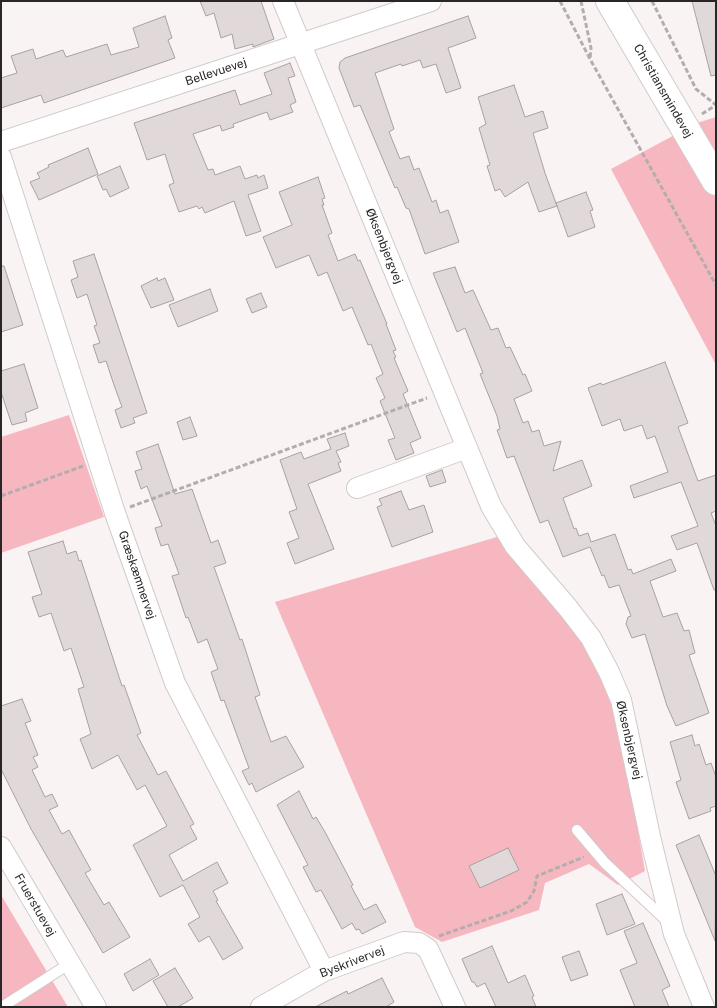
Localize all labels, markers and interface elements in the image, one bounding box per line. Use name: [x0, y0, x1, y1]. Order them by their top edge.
street label: Christiansmindevej: [630, 41, 696, 141]
street label: Bellevuevej: [183, 55, 249, 89]
street label: Øksenbjergvej: [362, 206, 406, 286]
street label: Græskæmnervej: [115, 529, 159, 621]
street label: Øksenbjergvej: [613, 699, 645, 781]
street label: Fruerstuevej: [11, 871, 59, 939]
street label: Byskrivervej: [318, 943, 386, 981]

